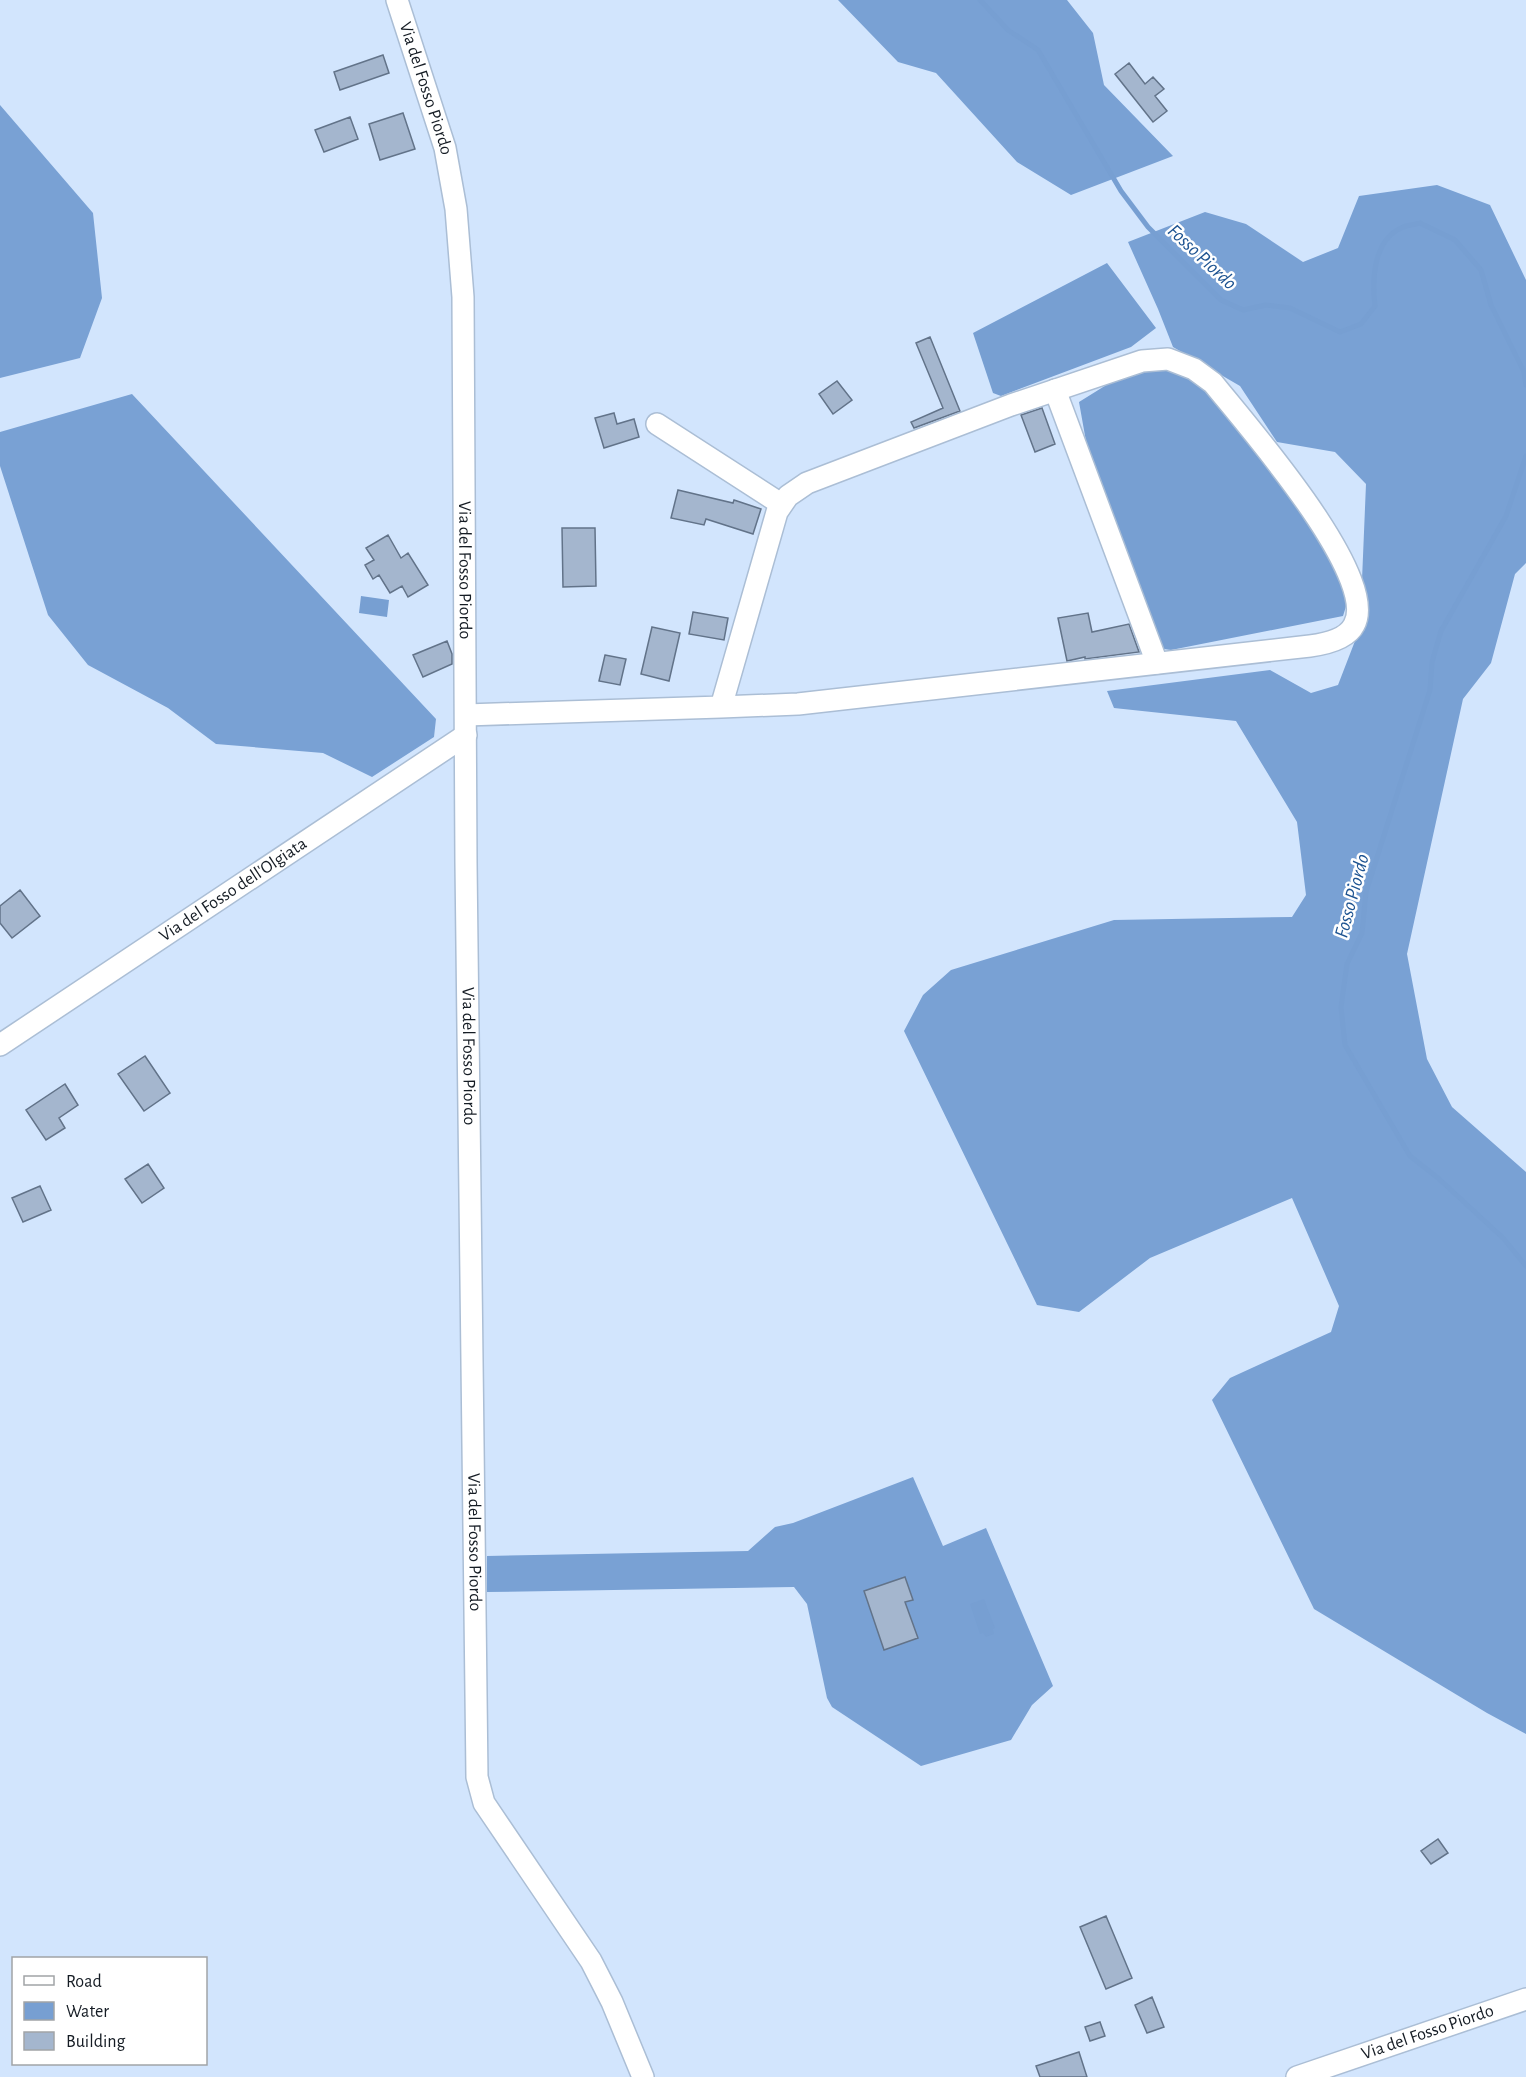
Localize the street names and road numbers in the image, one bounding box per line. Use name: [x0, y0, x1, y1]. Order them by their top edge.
street label: Via del Fosso Piordo: [396, 20, 455, 156]
street label: Via del Fosso Piordo: [455, 501, 474, 640]
street label: Via del Fosso dell'Olgiata: [156, 835, 310, 945]
street label: Via del Fosso Piordo: [458, 987, 478, 1126]
street label: Via del Fosso Piordo: [464, 1473, 484, 1612]
street label: Via del Fosso Piordo: [1359, 2002, 1496, 2063]

